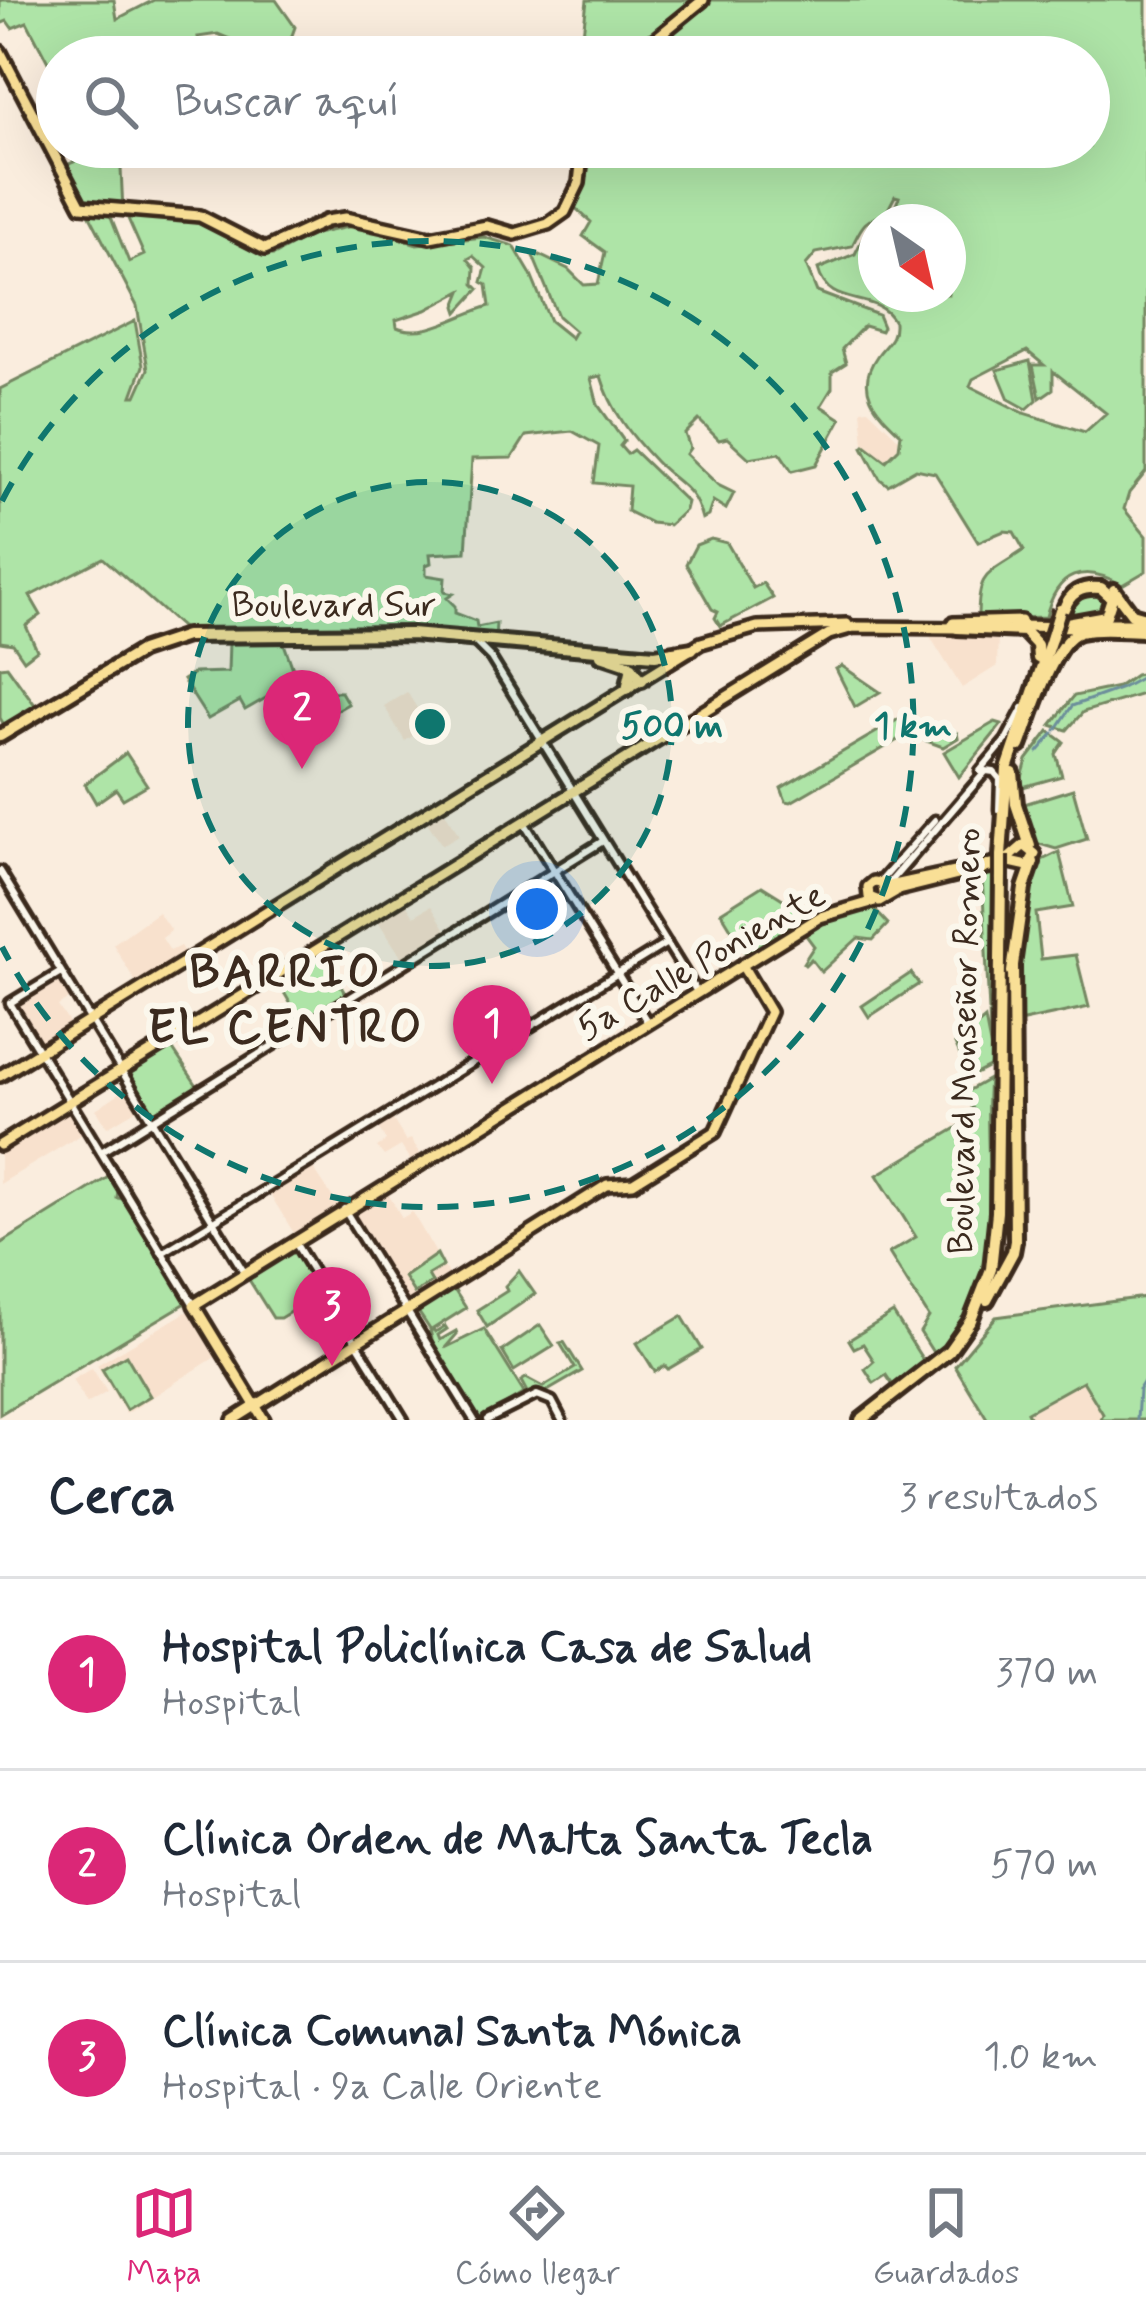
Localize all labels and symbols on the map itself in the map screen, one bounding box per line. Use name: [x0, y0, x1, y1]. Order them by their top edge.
north arrow: [858, 204, 966, 312]
street label: Boulevard Sur: [232, 583, 436, 630]
pin: 2: [263, 670, 341, 769]
centre of rings: [409, 703, 451, 745]
text: 500 m: [621, 704, 723, 751]
text: 1 km: [874, 704, 952, 751]
street label: Boulevard Monseñor Romero: [939, 827, 993, 1255]
street label: 5a Calle Poniente: [569, 873, 835, 1053]
your location: [507, 879, 567, 939]
district label: BARRIO EL CENTRO: [147, 942, 425, 1060]
pin: 1: [453, 985, 531, 1084]
pin: 3: [293, 1267, 371, 1366]

